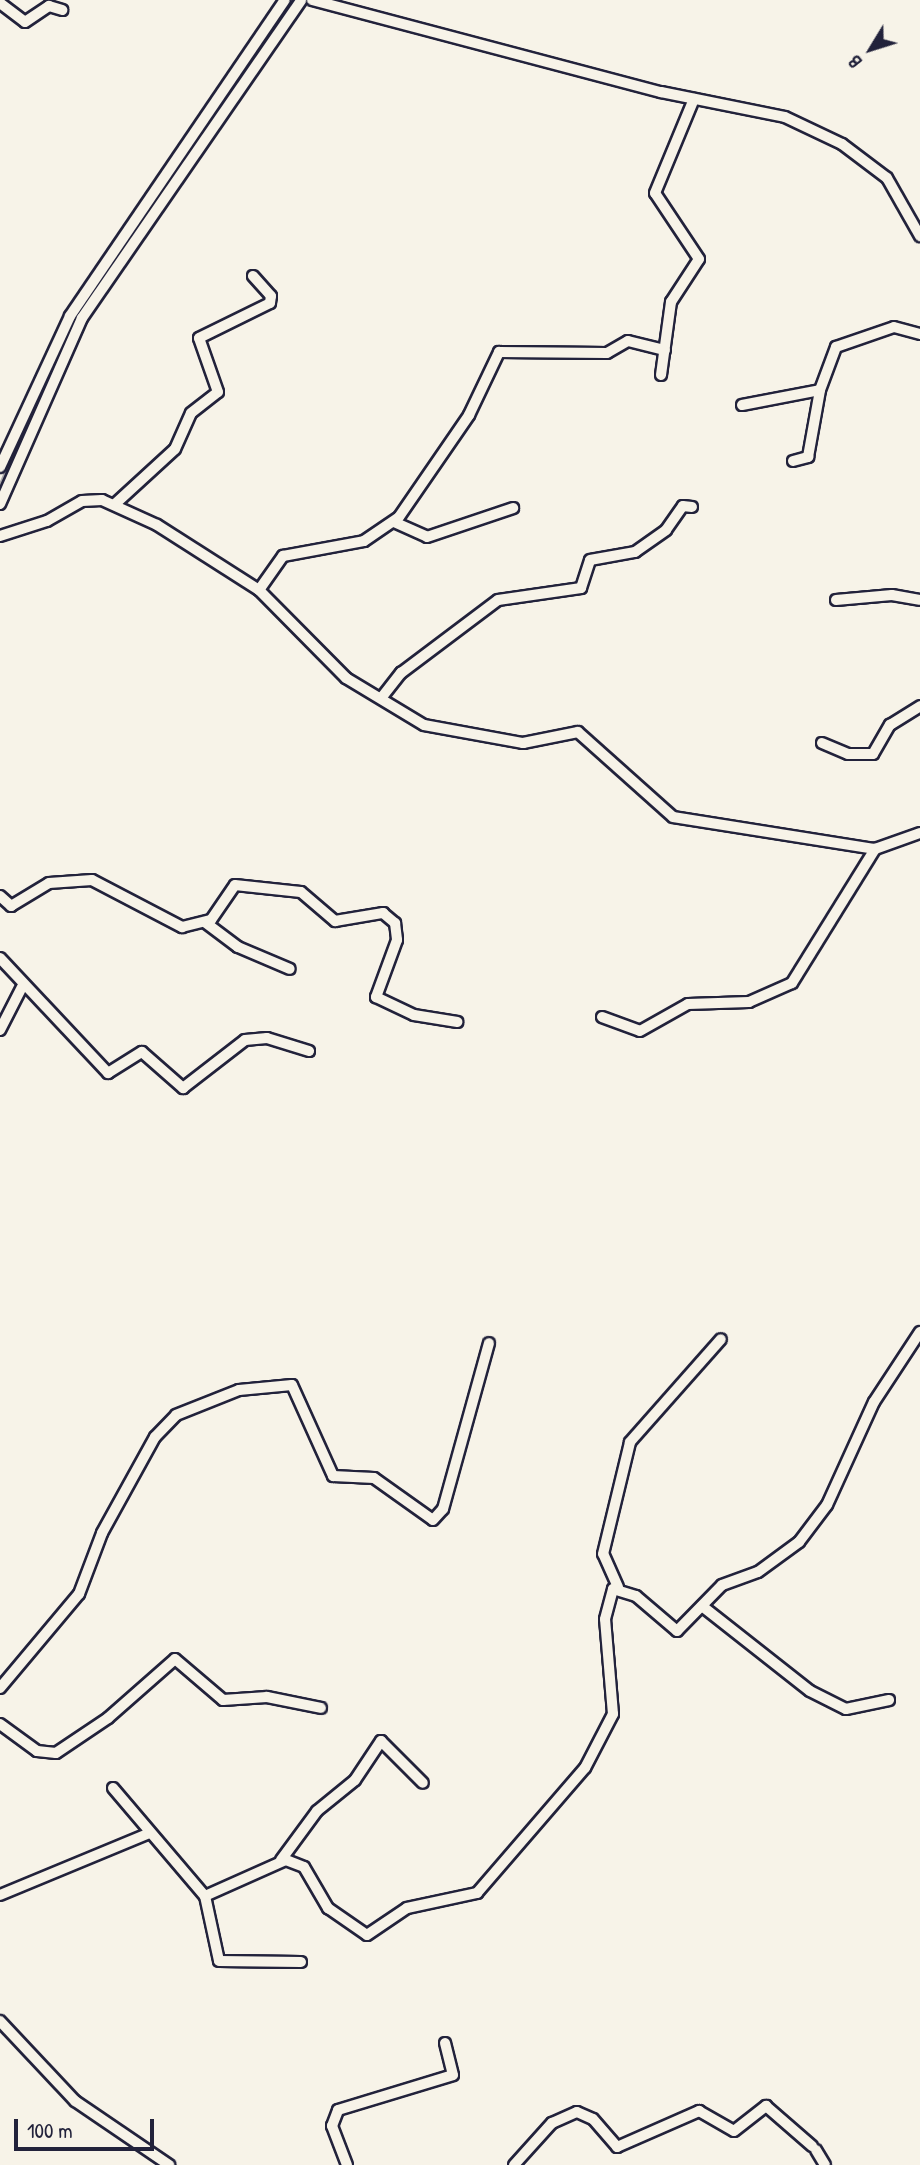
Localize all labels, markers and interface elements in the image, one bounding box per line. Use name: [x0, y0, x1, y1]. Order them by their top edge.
north arrow: [836, 14, 906, 84]
text: B: [841, 50, 868, 74]
scale bar: [18, 2106, 158, 2150]
text: 100 m: [27, 2116, 73, 2145]

